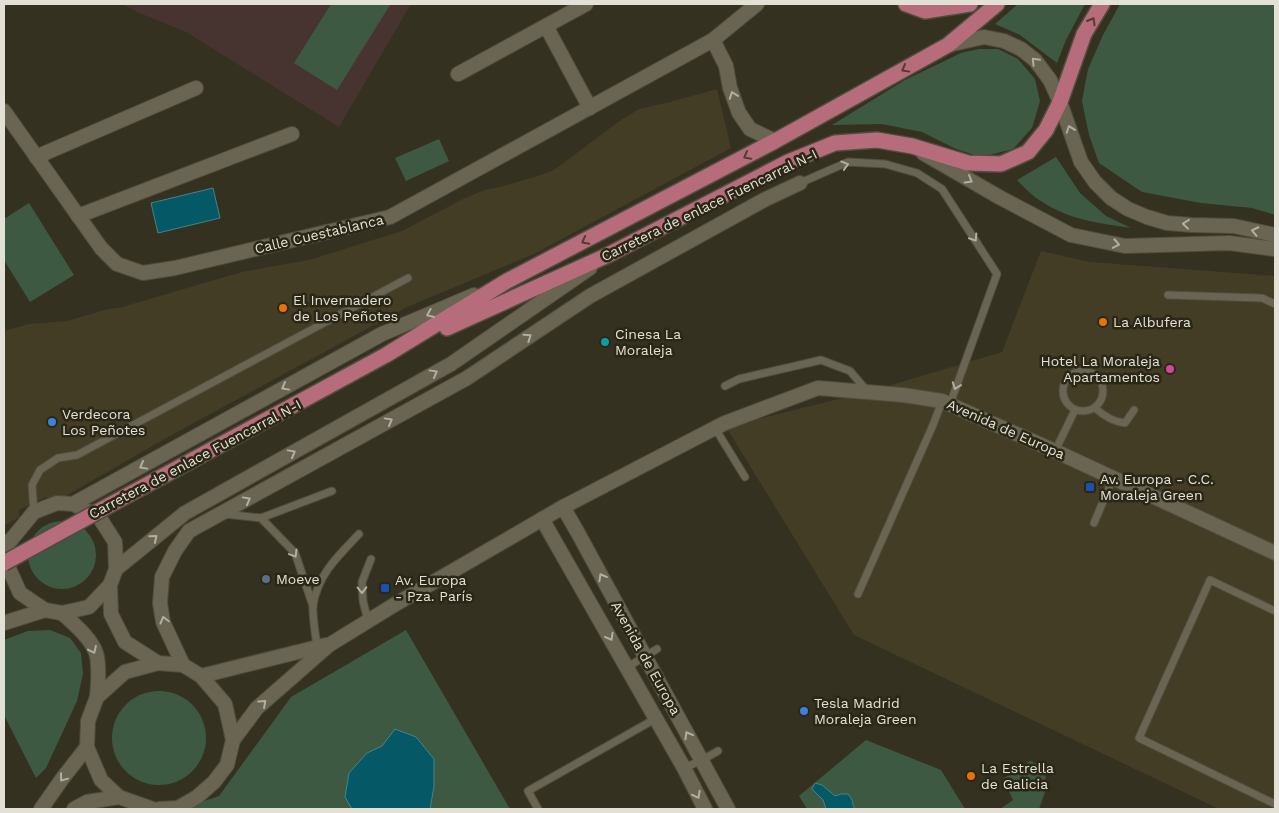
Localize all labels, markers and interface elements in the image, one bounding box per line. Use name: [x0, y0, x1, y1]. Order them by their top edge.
one-way arrow: [1086, 17, 1096, 26]
one-way arrow: [1032, 58, 1041, 67]
one-way arrow: [901, 63, 910, 73]
one-way arrow: [729, 91, 739, 99]
one-way arrow: [1065, 125, 1075, 133]
street label: Carretera de enlace Fuencarral N-I: [598, 146, 820, 264]
one-way arrow: [744, 150, 753, 160]
one-way arrow: [840, 160, 848, 170]
one-way arrow: [963, 173, 972, 183]
street label: Calle Cuestablanca: [253, 211, 385, 257]
one-way arrow: [1181, 219, 1189, 230]
one-way arrow: [1250, 226, 1259, 236]
one-way arrow: [968, 232, 977, 242]
one-way arrow: [581, 235, 590, 245]
one-way arrow: [1112, 239, 1120, 249]
place label: El Invernadero de Los Peñotes: [293, 292, 398, 324]
marker: El Invernadero de Los Peñotes: [277, 302, 289, 314]
one-way arrow: [426, 307, 435, 318]
place label: La Albufera: [1113, 314, 1191, 330]
marker: La Albufera: [1097, 316, 1109, 328]
place label: Cinesa La Moraleja: [615, 326, 681, 358]
one-way arrow: [522, 334, 531, 344]
marker: Cinesa La Moraleja: [599, 336, 611, 348]
place label: Hotel La Moraleja Apartamentos: [1041, 353, 1160, 385]
marker: Hotel La Moraleja Apartamentos: [1164, 363, 1176, 375]
one-way arrow: [429, 370, 438, 380]
one-way arrow: [282, 381, 291, 391]
one-way arrow: [952, 382, 962, 390]
street label: Carretera de enlace Fuencarral N-I: [86, 396, 304, 522]
street label: Avenida de Europa: [945, 396, 1067, 462]
place label: Verdecora Los Peñotes: [62, 406, 145, 438]
marker: Verdecora Los Peñotes: [46, 416, 58, 428]
one-way arrow: [383, 418, 392, 428]
one-way arrow: [287, 449, 296, 459]
one-way arrow: [139, 459, 148, 469]
place label: Av. Europa - C.C. Moraleja Green: [1100, 471, 1214, 503]
marker: Av. Europa - C.C. Moraleja Green: [1084, 481, 1096, 493]
one-way arrow: [241, 496, 250, 506]
one-way arrow: [148, 535, 157, 543]
one-way arrow: [287, 549, 297, 558]
place label: Moeve: [276, 571, 319, 587]
place label: Av. Europa - Pza. París: [395, 572, 473, 604]
marker: Moeve: [260, 573, 272, 585]
one-way arrow: [598, 574, 608, 583]
marker: Av. Europa - Pza. París: [379, 582, 391, 594]
one-way arrow: [357, 586, 368, 594]
street label: Avenida de Europa: [608, 598, 684, 718]
one-way arrow: [159, 616, 170, 625]
one-way arrow: [603, 632, 613, 641]
one-way arrow: [86, 645, 97, 654]
place label: Tesla Madrid Moraleja Green: [814, 695, 917, 727]
one-way arrow: [258, 699, 267, 708]
marker: Tesla Madrid Moraleja Green: [798, 705, 810, 717]
one-way arrow: [685, 732, 695, 741]
place label: La Estrella de Galicia: [981, 760, 1054, 792]
marker: La Estrella de Galicia: [965, 770, 977, 782]
one-way arrow: [61, 772, 69, 781]
one-way arrow: [691, 789, 701, 798]

